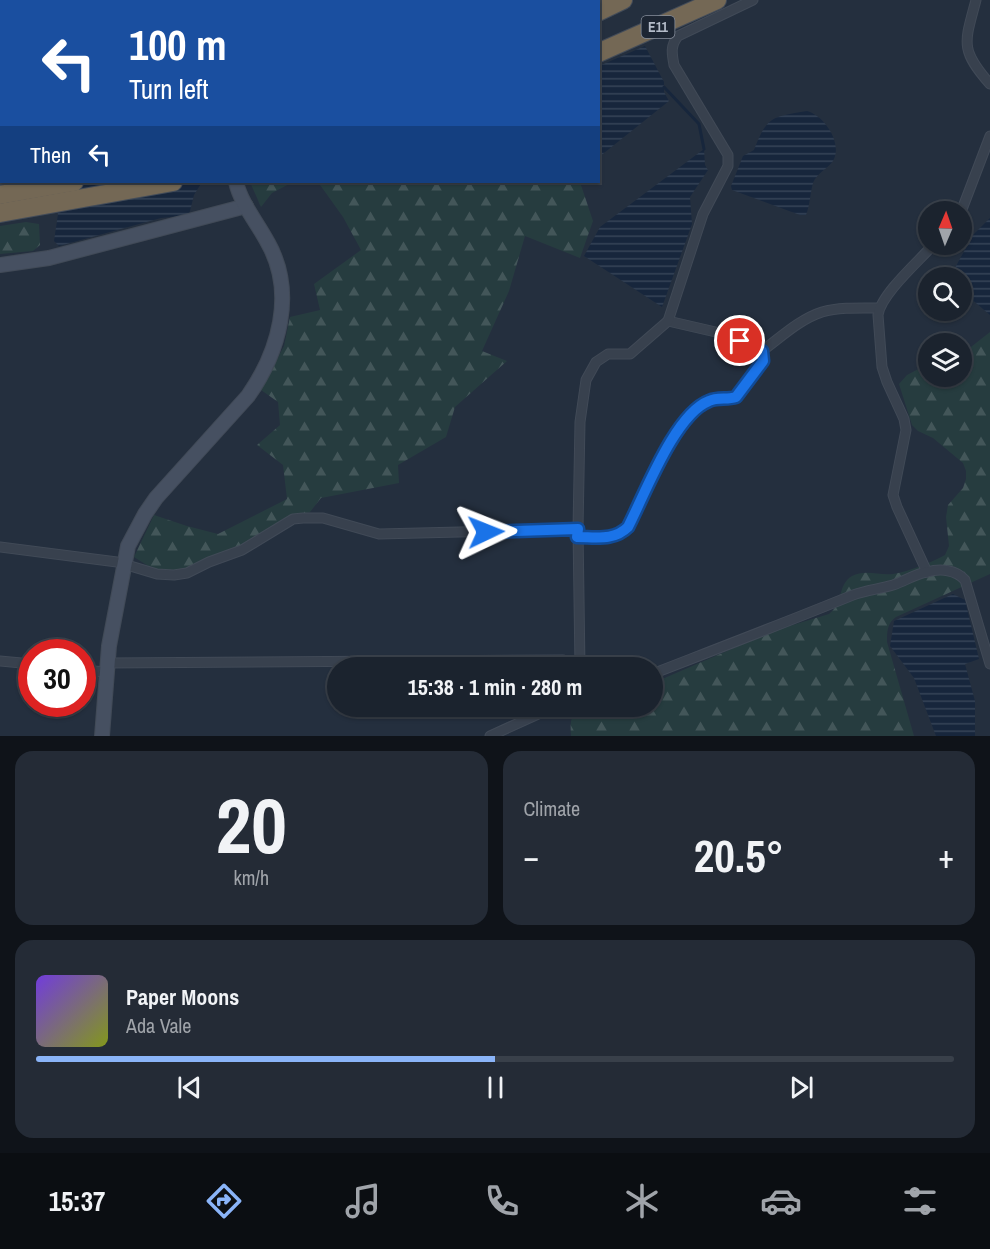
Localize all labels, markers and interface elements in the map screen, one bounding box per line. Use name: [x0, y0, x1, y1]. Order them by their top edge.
road number: E11: [642, 16, 674, 38]
text: 100 m: [129, 17, 227, 73]
icon: left: [30, 24, 108, 102]
text: Turn left: [129, 71, 208, 107]
icon: left: [83, 138, 116, 171]
text: Then: [30, 140, 71, 170]
north arrow: [918, 201, 972, 255]
map controls: [918, 201, 972, 387]
button: search: [918, 267, 972, 321]
pin: [714, 315, 765, 366]
icon: arrive: [723, 324, 756, 357]
button: layers: [918, 333, 972, 387]
position arrow: [454, 500, 518, 564]
speed limit sign: 30: [18, 639, 96, 717]
text: 15:38 · 1 min · 280 m: [408, 672, 582, 702]
text: 20: [216, 772, 287, 877]
text: Climate: [524, 795, 580, 822]
text: 20.5°: [694, 825, 784, 886]
text: −: [524, 834, 539, 878]
text: +: [938, 834, 954, 878]
text: km/h: [233, 864, 269, 891]
text: Paper Moons: [126, 982, 239, 1012]
text: Ada Vale: [126, 1012, 191, 1039]
icon: previous: [173, 1071, 206, 1104]
icon: pause: [479, 1071, 512, 1104]
icon: next: [785, 1071, 818, 1104]
icon: directions: [203, 1180, 245, 1222]
icon: music: [342, 1180, 384, 1222]
icon: phone: [481, 1180, 523, 1222]
icon: climate: [621, 1180, 663, 1222]
icon: car: [760, 1180, 802, 1222]
icon: filters: [899, 1180, 941, 1222]
text: 15:37: [49, 1183, 105, 1219]

